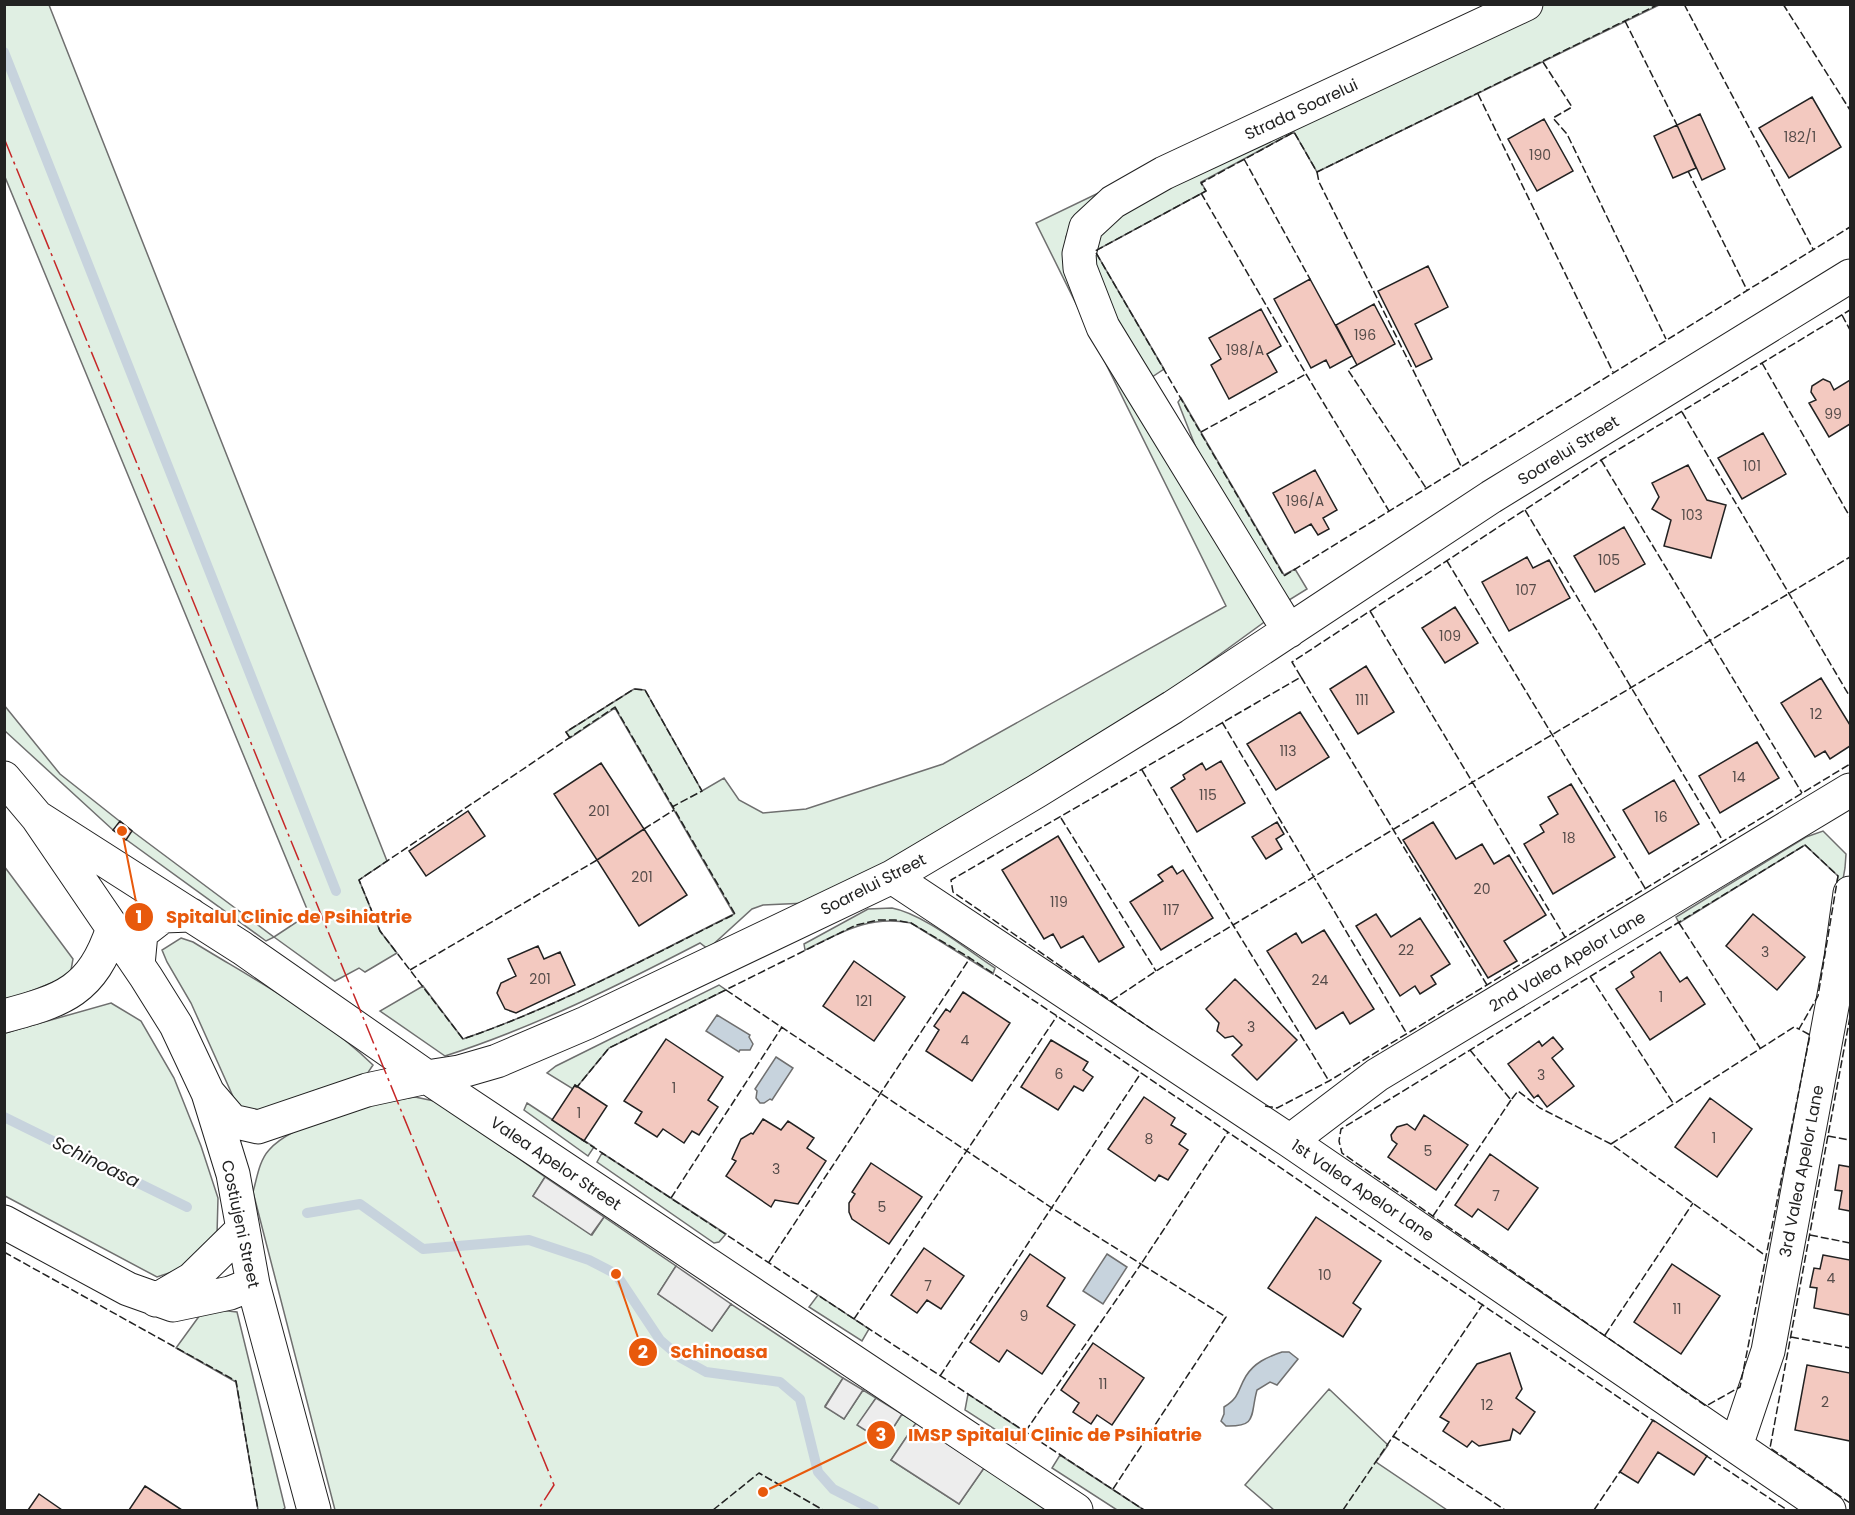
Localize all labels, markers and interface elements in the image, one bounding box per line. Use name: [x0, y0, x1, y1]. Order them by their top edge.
street label: Strada Soarelui: [1241, 73, 1362, 146]
house number: 182/1: [1784, 127, 1816, 147]
house number: 190: [1529, 145, 1551, 165]
house number: 196: [1354, 325, 1376, 345]
house number: 198/A: [1226, 340, 1264, 360]
house number: 99: [1824, 404, 1842, 424]
street label: Soarelui Street: [1513, 410, 1624, 491]
house number: 101: [1743, 456, 1761, 476]
house number: 196/A: [1286, 491, 1324, 511]
house number: 103: [1681, 505, 1703, 525]
house number: 105: [1598, 550, 1620, 570]
house number: 107: [1516, 580, 1537, 600]
house number: 109: [1439, 626, 1461, 646]
house number: 111: [1355, 690, 1369, 710]
house number: 12: [1810, 704, 1822, 724]
house number: 113: [1279, 741, 1297, 761]
house number: 14: [1732, 767, 1746, 787]
house number: 115: [1199, 785, 1217, 805]
house number: 201: [588, 801, 610, 821]
house number: 16: [1654, 807, 1668, 827]
house number: 18: [1562, 828, 1576, 848]
street label: Soarelui Street: [817, 848, 930, 921]
house number: 201: [631, 867, 653, 887]
house number: 20: [1474, 879, 1490, 899]
house number: 119: [1050, 892, 1068, 912]
callout: Spitalul Clinic de Psihiatrie: [124, 899, 424, 935]
house number: 117: [1163, 900, 1180, 920]
text: 1: [136, 904, 142, 929]
text: Spitalul Clinic de Psihiatrie: [166, 904, 412, 929]
street label: 2nd Valea Apelor Lane: [1485, 905, 1650, 1017]
house number: 22: [1398, 940, 1414, 960]
house number: 3: [1761, 942, 1769, 962]
house number: 201: [529, 969, 551, 989]
house number: 24: [1312, 970, 1329, 990]
house number: 1: [1659, 987, 1663, 1007]
house number: 121: [855, 991, 873, 1011]
house number: 3: [1247, 1017, 1255, 1037]
house number: 4: [961, 1030, 970, 1050]
house number: 6: [1055, 1064, 1064, 1084]
house number: 3: [1537, 1065, 1545, 1085]
house number: 1: [672, 1078, 676, 1098]
street label: 3rd Valea Apelor Lane: [1774, 1083, 1829, 1259]
house number: 1: [577, 1103, 581, 1123]
street label: Valea Apelor Street: [486, 1111, 626, 1216]
house number: 1: [1712, 1128, 1716, 1148]
house number: 8: [1145, 1129, 1154, 1149]
water label: Schinoasa: [48, 1130, 144, 1193]
street label: 1st Valea Apelor Lane: [1287, 1134, 1439, 1247]
house number: 5: [1424, 1141, 1432, 1161]
street label: Costiujeni Street: [216, 1158, 265, 1290]
house number: 3: [772, 1159, 780, 1179]
house number: 7: [1492, 1186, 1500, 1206]
house number: 5: [878, 1197, 886, 1217]
house number: 10: [1318, 1265, 1332, 1285]
house number: 4: [1827, 1268, 1836, 1288]
house number: 7: [924, 1276, 932, 1296]
house number: 11: [1673, 1299, 1681, 1319]
house number: 9: [1020, 1306, 1028, 1326]
callout: Schinoasa: [628, 1334, 780, 1370]
text: 2: [638, 1339, 648, 1364]
text: Schinoasa: [670, 1339, 768, 1364]
house number: 11: [1099, 1374, 1107, 1394]
house number: 2: [1821, 1392, 1829, 1412]
house number: 12: [1481, 1395, 1493, 1415]
callout: IMSP Spitalul Clinic de Psihiatrie: [866, 1417, 1214, 1453]
text: 3: [876, 1422, 886, 1447]
text: IMSP Spitalul Clinic de Psihiatrie: [908, 1422, 1202, 1447]

